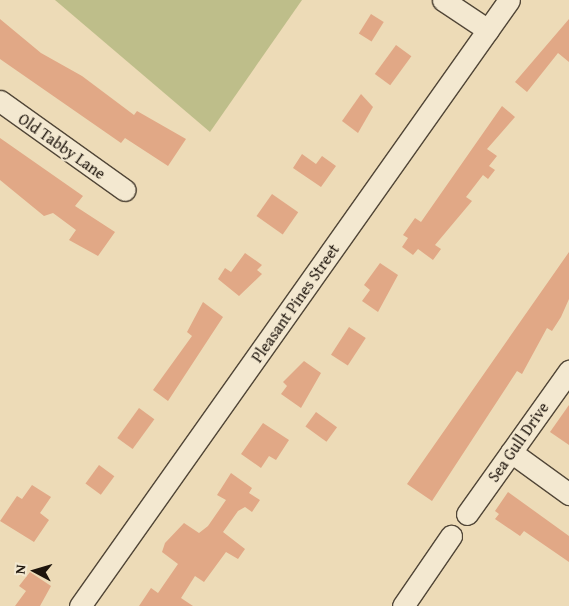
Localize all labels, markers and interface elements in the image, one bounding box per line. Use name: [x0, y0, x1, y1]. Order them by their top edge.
street label: Old Tabby Lane: [15, 109, 109, 183]
street label: Pleasant Pines Street: [247, 240, 343, 366]
street label: Sea Gull Drive: [483, 398, 553, 486]
north arrow: [10, 546, 60, 596]
text: N: [10, 564, 31, 575]

